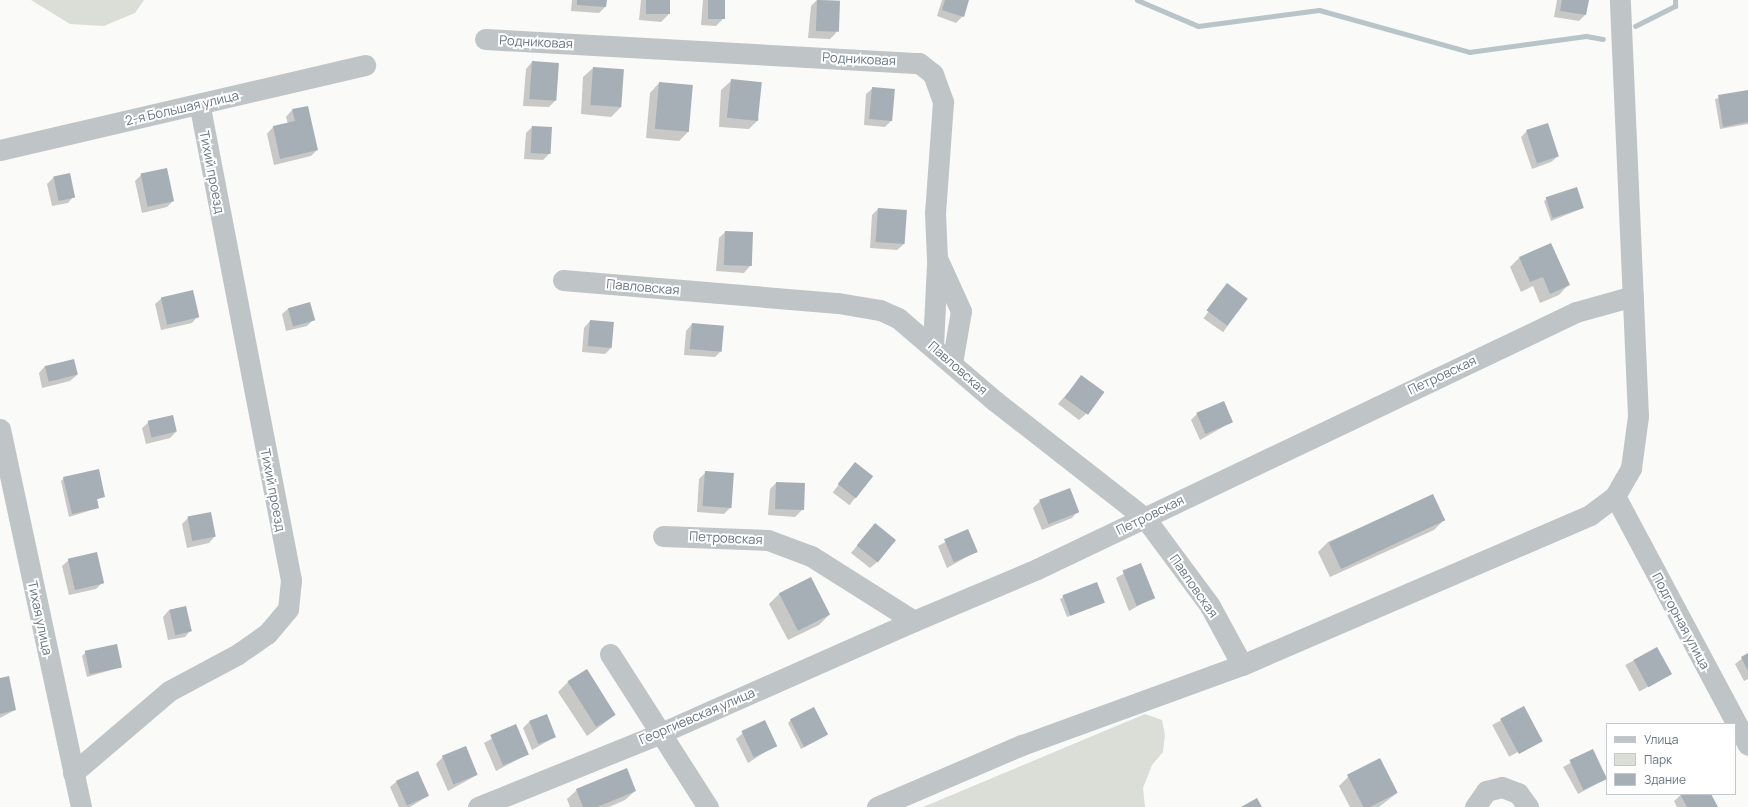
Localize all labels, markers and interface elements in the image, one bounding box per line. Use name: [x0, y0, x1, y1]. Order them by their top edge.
street label: Родниковая: [499, 32, 573, 52]
street label: Родниковая: [822, 49, 896, 69]
street label: 2-я Большая улица: [124, 87, 240, 129]
street label: Тихий проезд: [196, 129, 228, 215]
street label: Павловская: [606, 276, 680, 298]
street label: Павловская: [925, 338, 991, 398]
street label: Петровская: [1405, 352, 1479, 398]
street label: Тихий проезд: [257, 447, 289, 533]
street label: Петровская: [1114, 492, 1186, 538]
street label: Петровская: [689, 528, 763, 548]
street label: Павловская: [1167, 551, 1221, 621]
street label: Подгорная улица: [1649, 570, 1713, 672]
street label: Тихая улица: [25, 579, 55, 657]
street label: Георгиевская улица: [637, 685, 757, 747]
legend: [1606, 723, 1736, 795]
text: Улица: [1644, 731, 1678, 748]
text: Парк: [1644, 751, 1672, 768]
text: Здание: [1644, 771, 1686, 788]

